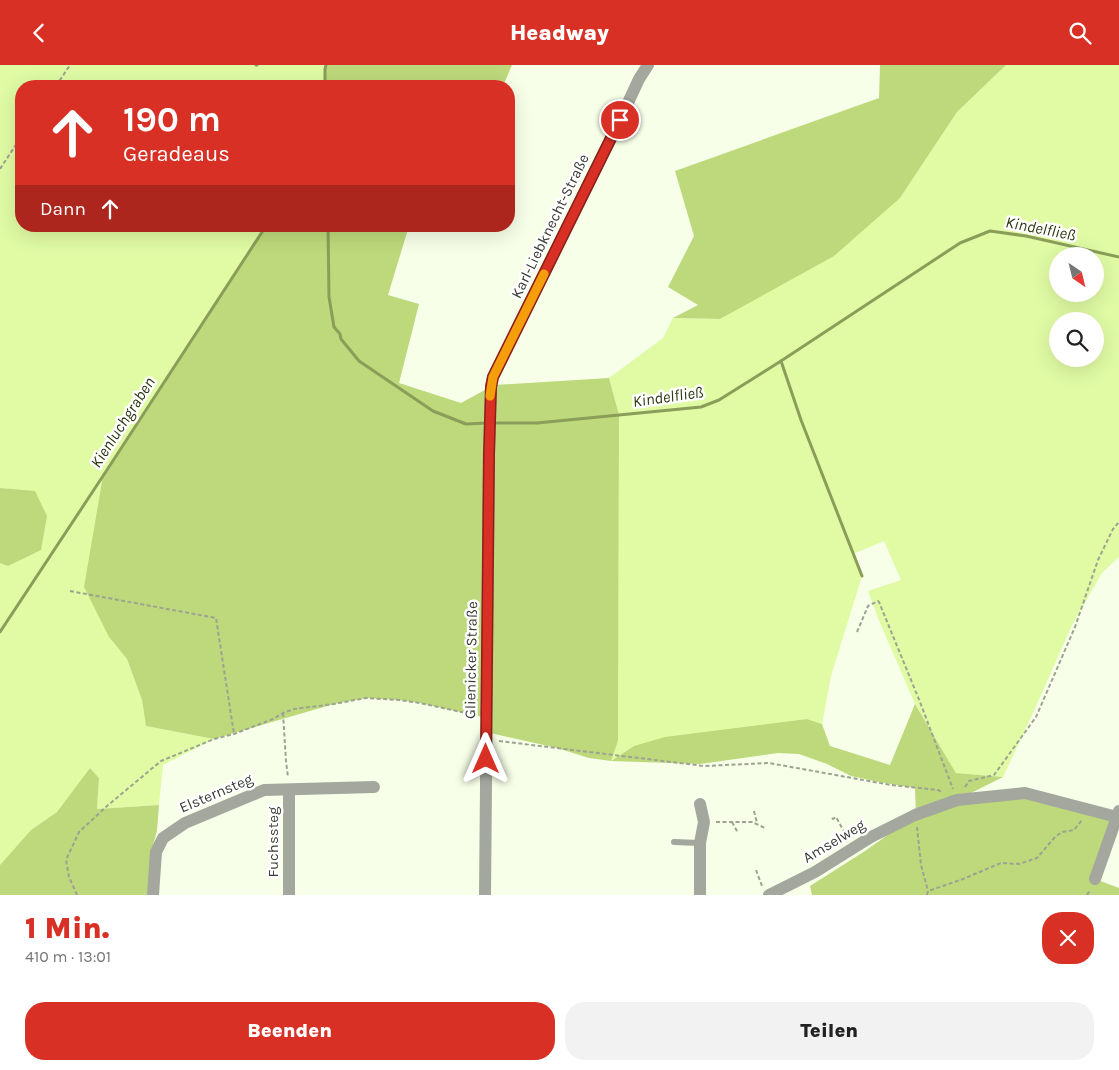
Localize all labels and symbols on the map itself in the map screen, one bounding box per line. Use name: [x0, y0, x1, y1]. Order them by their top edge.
pin: [599, 99, 641, 141]
street label: Karl-Liebknecht-Straße: [507, 151, 593, 301]
water label: Kindelfließ: [1004, 212, 1078, 245]
north arrow: [1049, 247, 1104, 303]
water label: Kienluchgraben: [86, 373, 159, 471]
water label: Kindelfließ: [631, 382, 705, 411]
street label: Glienicker Straße: [461, 601, 481, 719]
position arrow: [459, 732, 511, 784]
street label: Elsternsteg: [177, 769, 256, 817]
street label: Fuchssteg: [264, 806, 282, 877]
street label: Amselweg: [800, 815, 869, 867]

